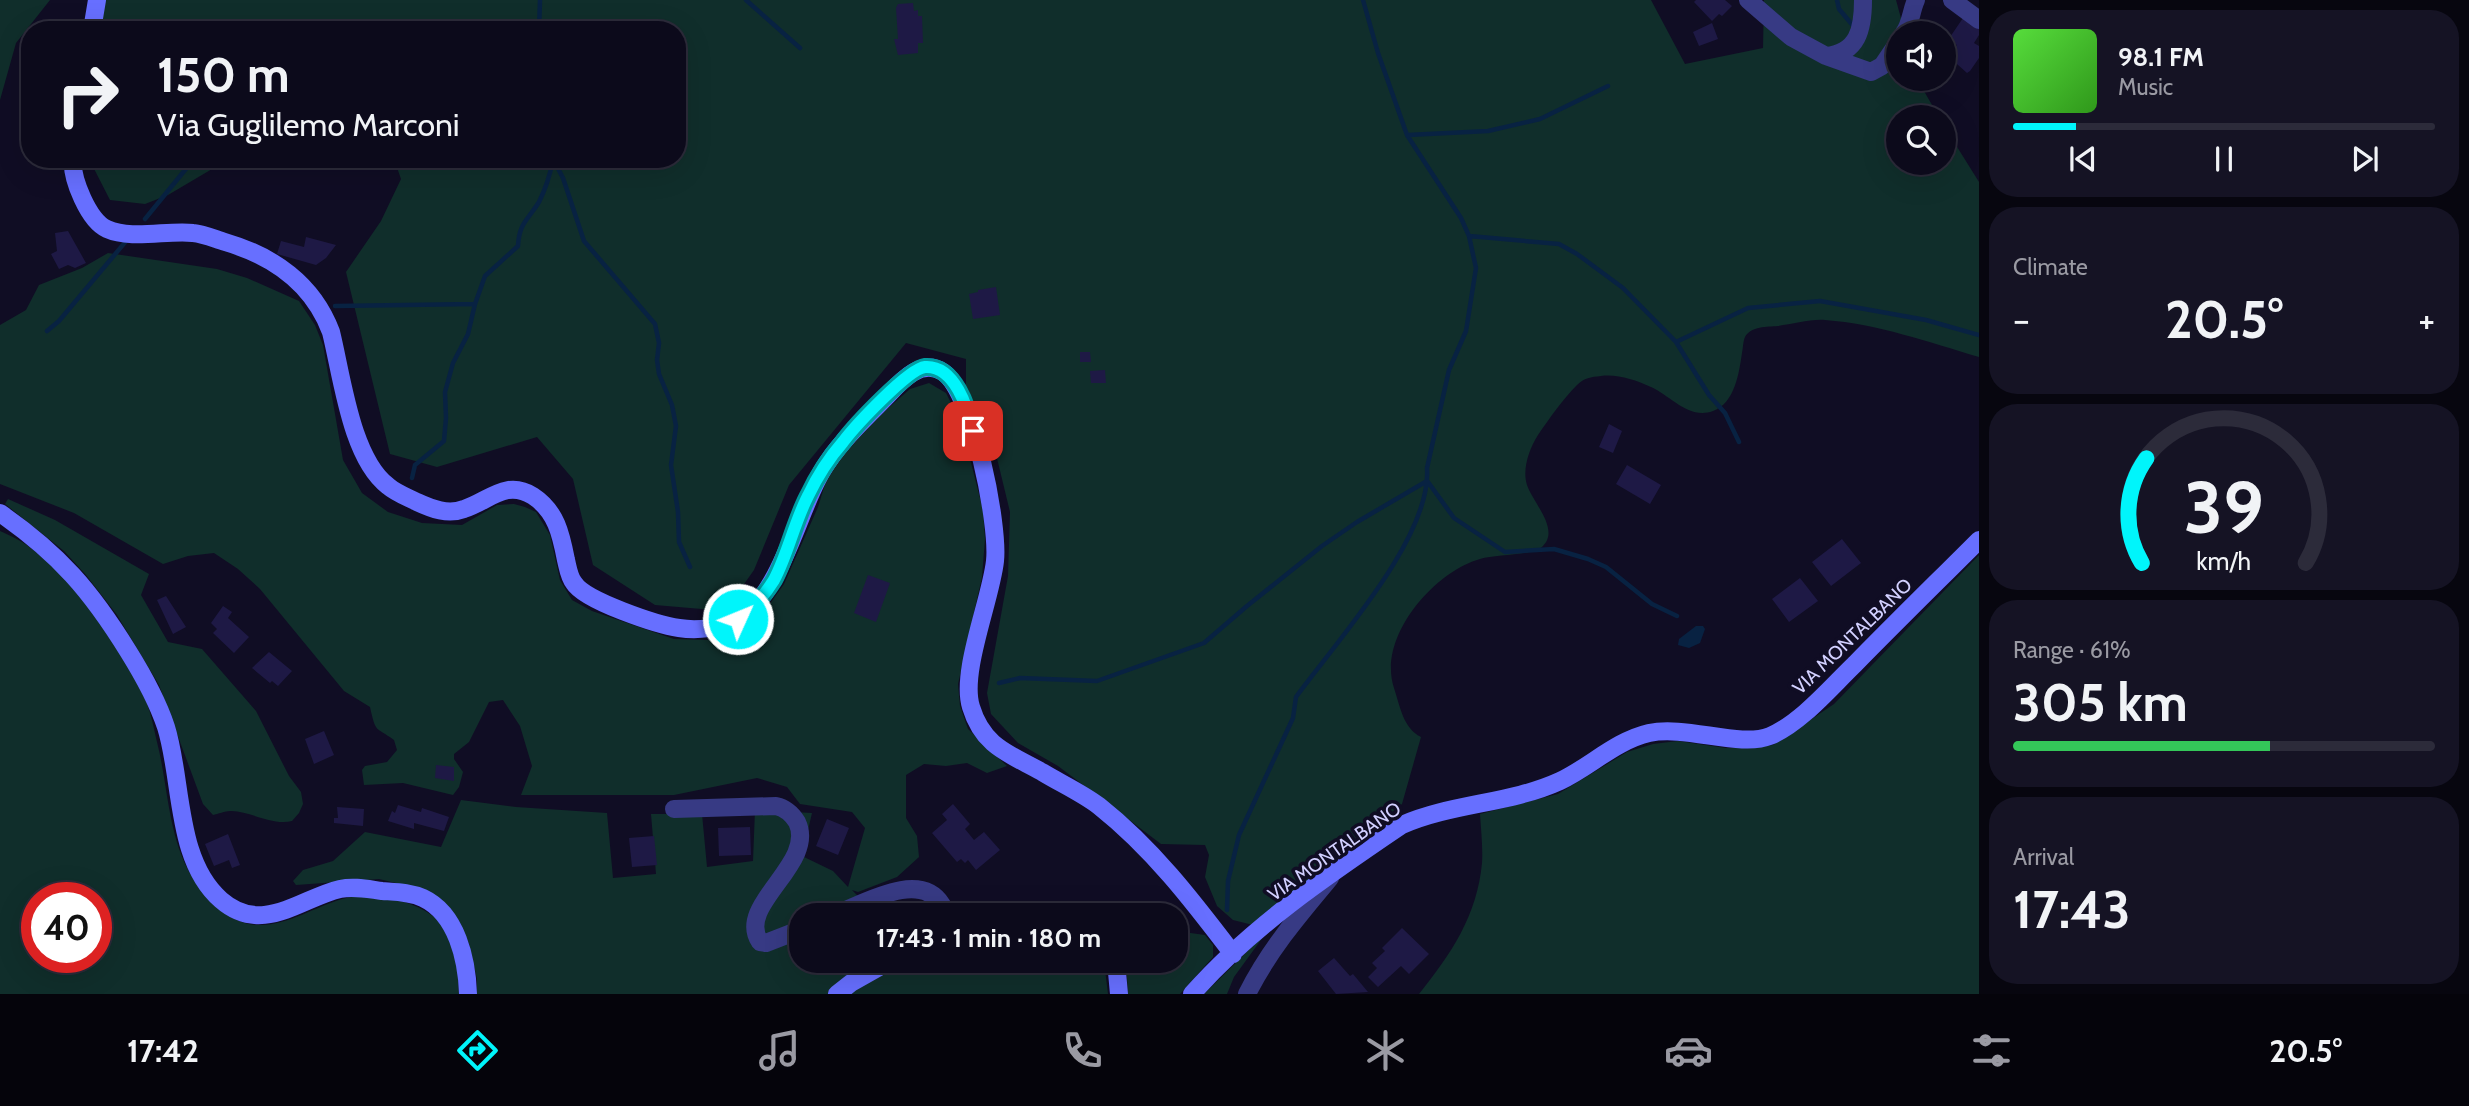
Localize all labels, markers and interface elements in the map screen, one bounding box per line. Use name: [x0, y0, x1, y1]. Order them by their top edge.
map controls: [1886, 21, 1956, 175]
button: sound: [1886, 21, 1956, 91]
text: 98.1 FM: [2118, 41, 2204, 73]
text: 150 m: [157, 45, 290, 104]
icon: right: [42, 49, 133, 140]
text: Music: [2118, 73, 2173, 101]
text: Via Guglilemo Marconi: [157, 105, 460, 144]
button: search: [1886, 105, 1956, 175]
icon: previous: [2064, 140, 2102, 178]
icon: pause: [2205, 140, 2243, 178]
icon: next: [2346, 140, 2384, 178]
text: Climate: [2013, 253, 2088, 281]
text: 20.5°: [2165, 288, 2283, 351]
text: −: [2013, 296, 2030, 343]
text: +: [2418, 296, 2435, 343]
pin: [943, 401, 1003, 461]
icon: arrive: [954, 412, 992, 450]
text: 39: [2184, 463, 2264, 551]
text: km/h: [2197, 546, 2251, 576]
street label: VIA MONTALBANO: [1788, 574, 1917, 699]
position arrow: [701, 582, 775, 656]
text: Range · 61%: [2013, 636, 2131, 664]
text: 305 km: [2013, 671, 2188, 734]
street label: VIA MONTALBANO: [1263, 797, 1405, 906]
text: Arrival: [2013, 843, 2074, 871]
text: 17:43: [2013, 878, 2131, 941]
speed limit sign: 40: [21, 882, 112, 973]
text: 17:43 · 1 min · 180 m: [876, 922, 1101, 954]
icon: directions: [453, 1026, 502, 1075]
icon: music: [755, 1026, 804, 1075]
icon: phone: [1058, 1026, 1107, 1075]
icon: climate: [1361, 1026, 1410, 1075]
icon: car: [1664, 1026, 1713, 1075]
icon: filters: [1967, 1026, 2016, 1075]
text: 17:42: [127, 1031, 199, 1070]
text: 20.5°: [2269, 1031, 2342, 1070]

